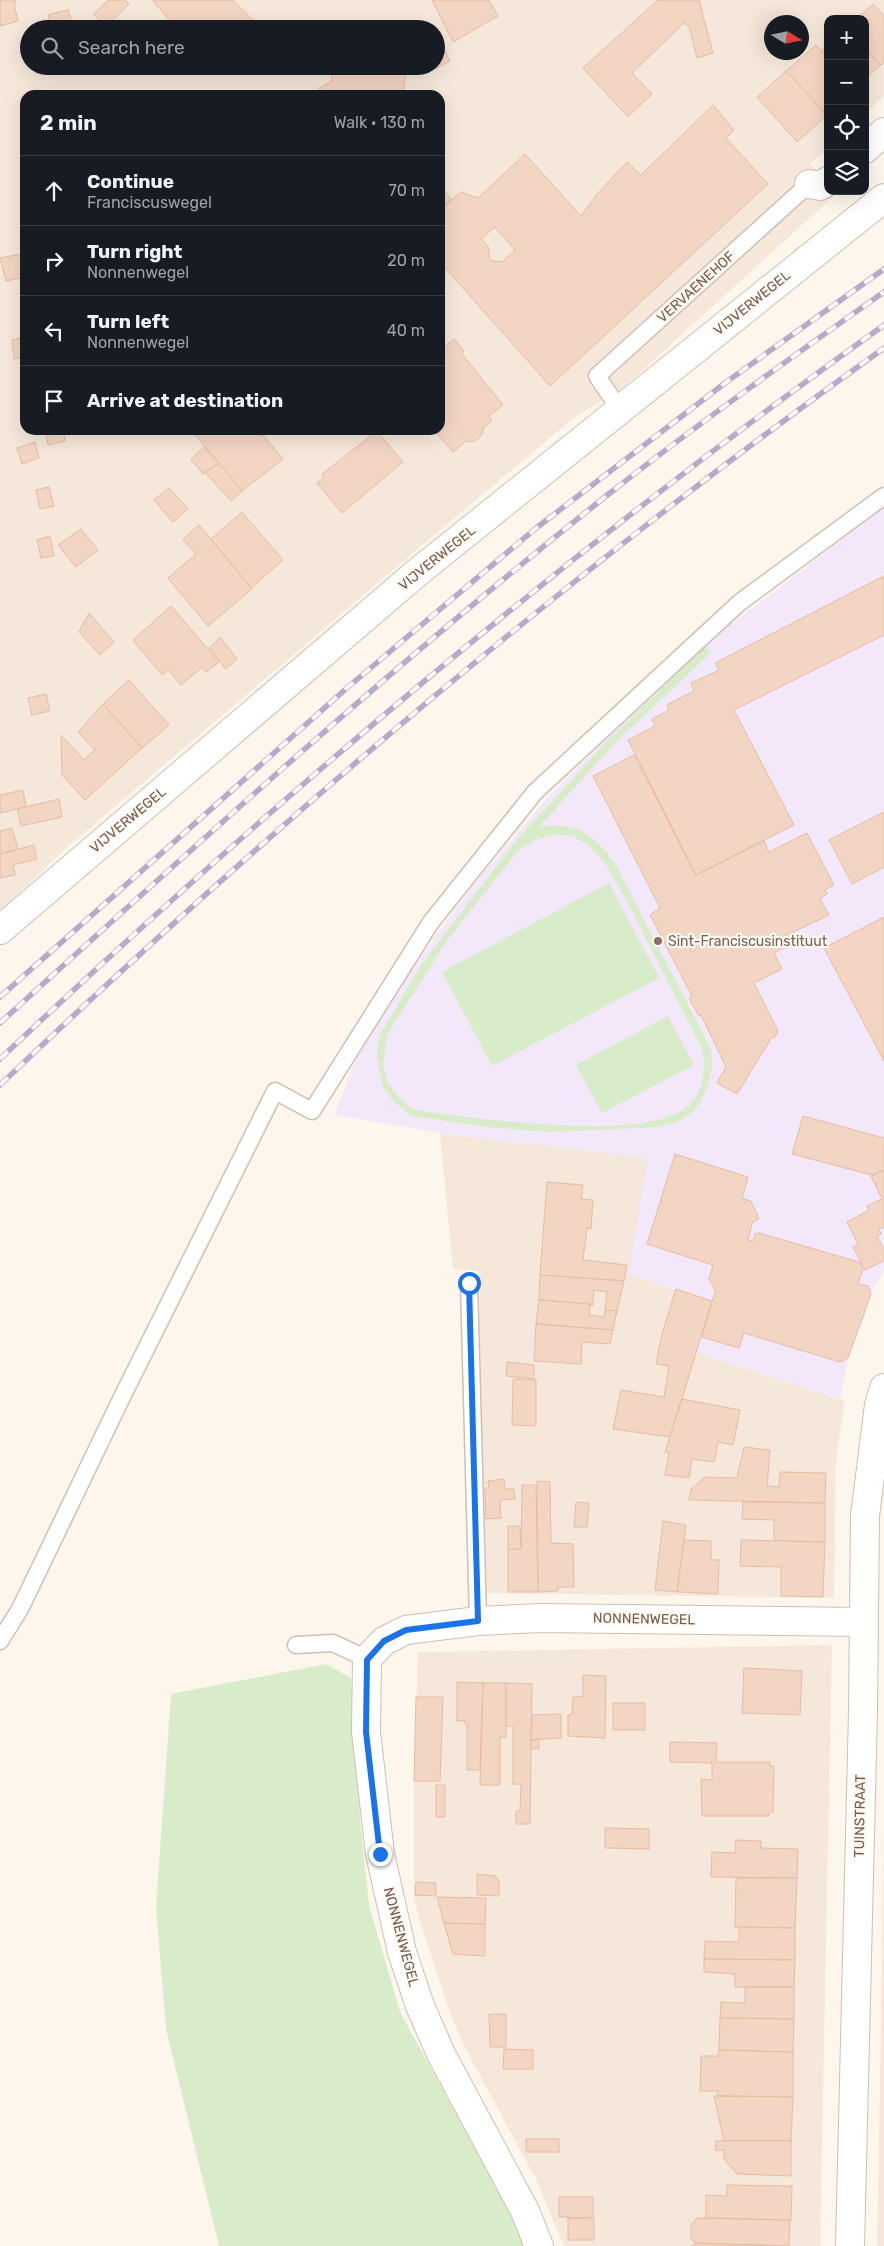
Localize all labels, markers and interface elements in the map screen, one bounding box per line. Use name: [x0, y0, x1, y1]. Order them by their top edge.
north arrow: [764, 15, 809, 60]
map controls: [824, 15, 869, 195]
button: +: [824, 15, 869, 60]
search box: [20, 20, 445, 75]
icon: search: [38, 34, 66, 62]
text: Search here: [78, 36, 185, 59]
button: −: [824, 60, 869, 105]
button: locate: [824, 105, 869, 150]
text: 2 min: [40, 110, 97, 135]
text: Walk · 130 m: [334, 113, 425, 132]
button: layers: [824, 150, 869, 195]
text: Continue: [87, 170, 174, 193]
icon: ahead: [40, 177, 68, 205]
text: 70 m: [388, 181, 425, 200]
text: Franciscuswegel: [87, 193, 212, 212]
text: Turn right: [87, 240, 182, 263]
icon: right: [40, 247, 68, 275]
street label: VERVAENEHOF: [654, 248, 738, 326]
text: 20 m: [387, 251, 425, 270]
text: Nonnenwegel: [87, 263, 189, 282]
street label: VIJVERWEGEL: [710, 267, 794, 339]
text: Turn left: [87, 310, 169, 333]
icon: left: [40, 317, 68, 345]
text: 40 m: [387, 321, 425, 340]
text: Nonnenwegel: [87, 333, 189, 352]
icon: arrive: [40, 387, 68, 415]
text: Arrive at destination: [87, 389, 283, 412]
street label: VIJVERWEGEL: [395, 522, 479, 594]
street label: VIJVERWEGEL: [87, 783, 170, 857]
place label: Sint-Franciscusinstituut: [668, 933, 828, 950]
marker: Sint-Franciscusinstituut: [652, 935, 664, 947]
route start: [458, 1272, 481, 1295]
street label: NONNENWEGEL: [593, 1610, 695, 1628]
street label: TUINSTRAAT: [851, 1774, 869, 1858]
route end: [369, 1843, 392, 1866]
street label: NONNENWEGEL: [380, 1885, 422, 1989]

